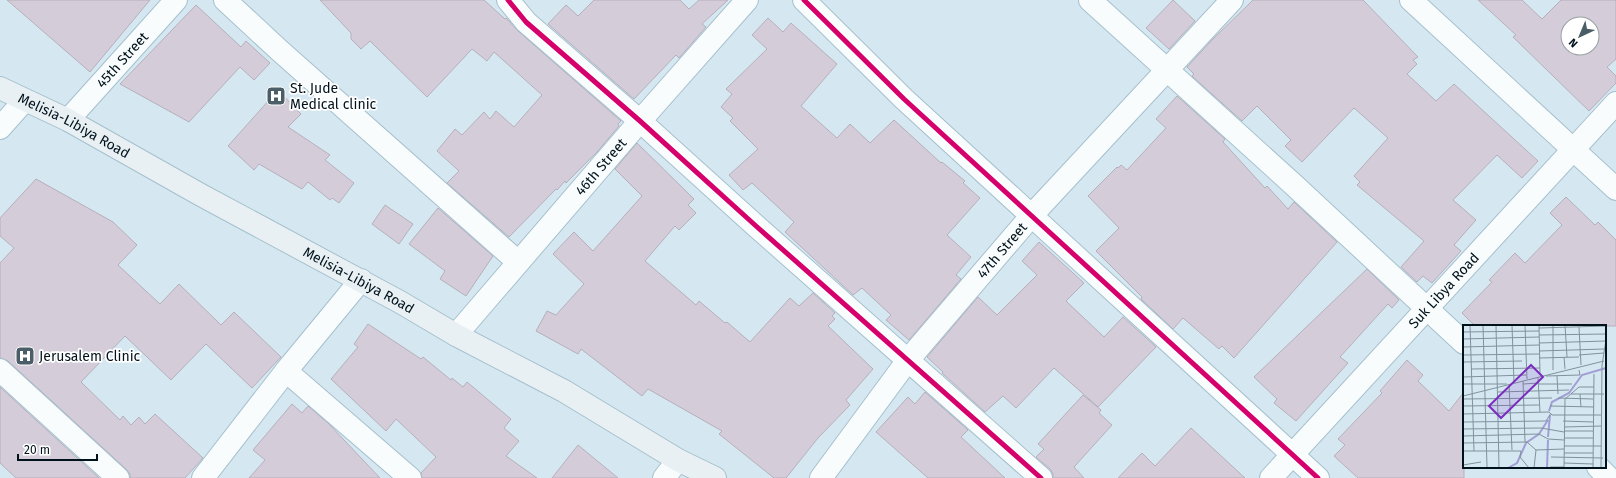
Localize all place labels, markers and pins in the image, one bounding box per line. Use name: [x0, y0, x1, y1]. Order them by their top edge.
place label: St. Jude Medical clinic: [290, 80, 377, 113]
hospital icon: St. Jude Medical clinic: [265, 85, 287, 107]
hospital icon: Jerusalem Clinic: [14, 345, 36, 367]
place label: Jerusalem Clinic: [39, 348, 141, 365]

